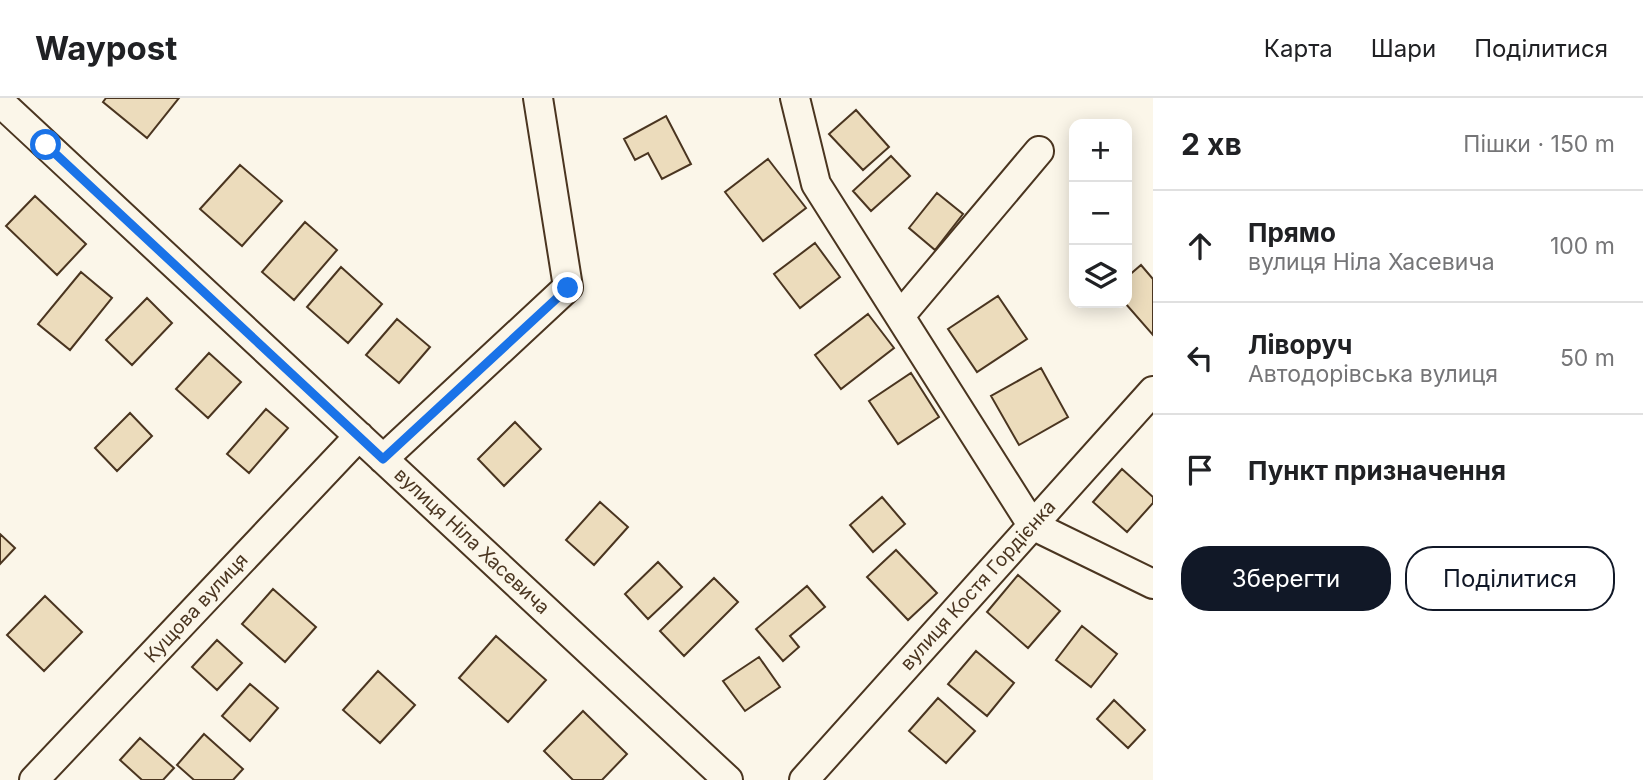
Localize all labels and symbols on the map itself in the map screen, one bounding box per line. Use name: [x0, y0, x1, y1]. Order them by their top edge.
route start: [30, 129, 61, 160]
route end: [552, 272, 583, 303]
street label: вулиця Ніла Хасевича: [390, 463, 554, 619]
street label: вулиця Костя Гордієнка: [896, 495, 1060, 675]
street label: Кущова вулиця: [139, 549, 253, 667]

